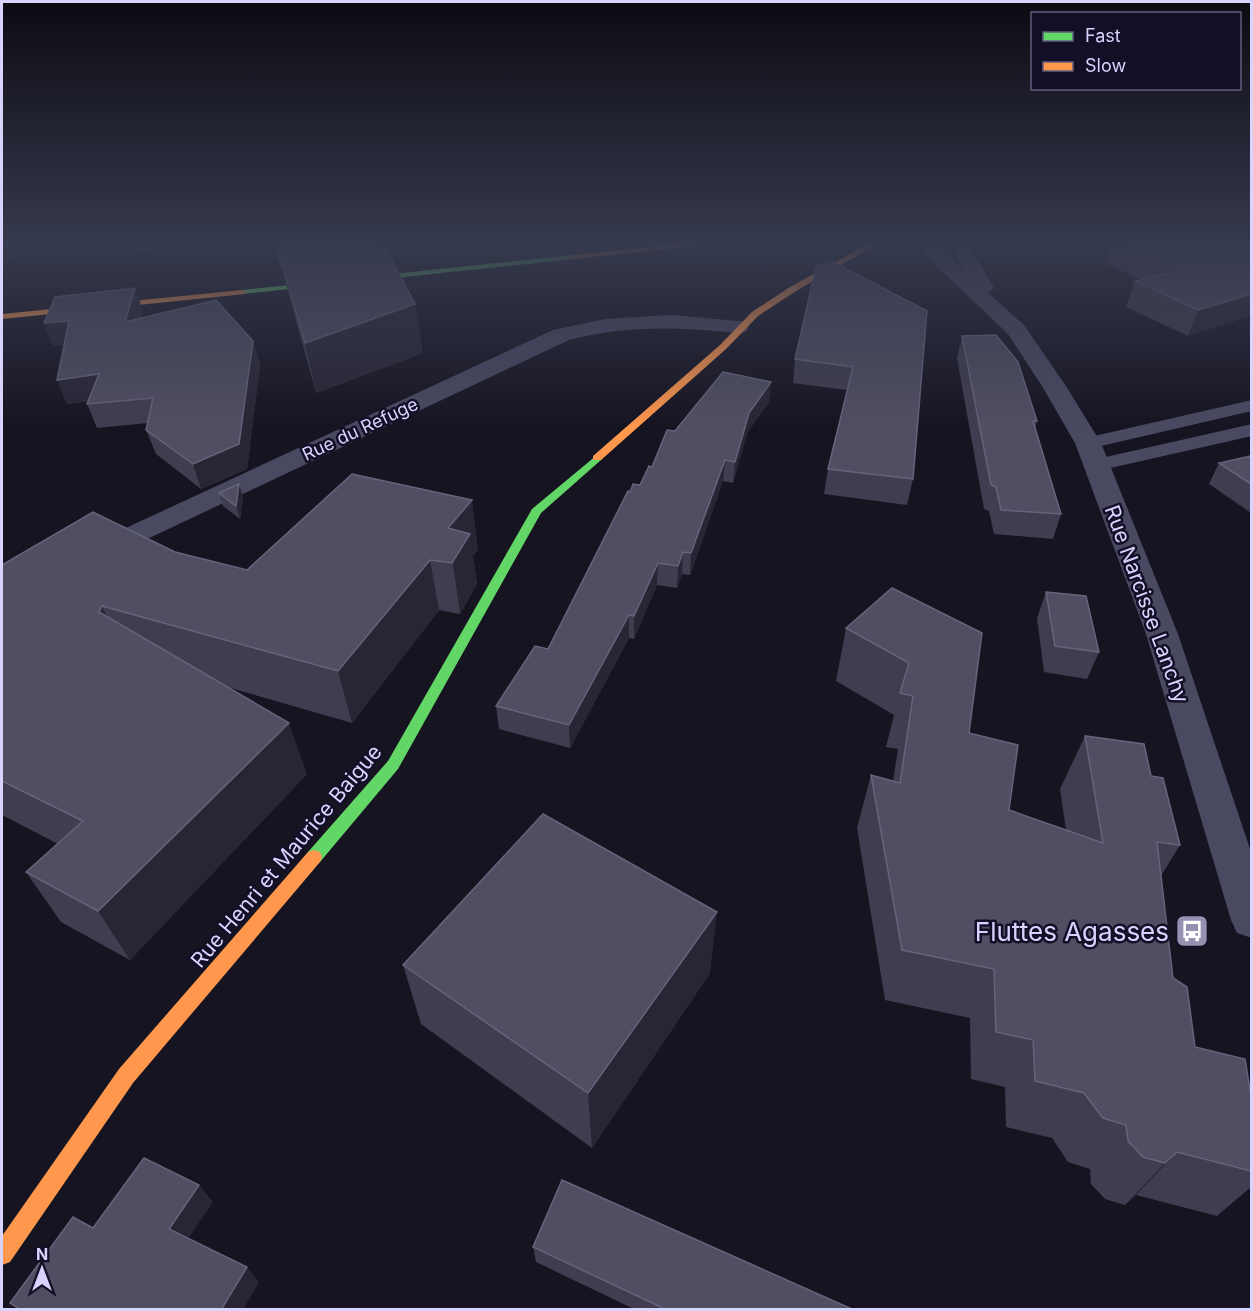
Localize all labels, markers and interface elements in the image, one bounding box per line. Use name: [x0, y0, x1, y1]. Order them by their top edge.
legend: [1031, 12, 1241, 90]
text: Fast: [1085, 25, 1121, 46]
text: Slow: [1085, 55, 1126, 76]
street label: Rue du Refuge: [299, 393, 421, 465]
street label: Rue Narcisse Lanchy: [1100, 502, 1194, 706]
street label: Rue Henri et Maurice Baigue: [185, 739, 387, 973]
bus stop icon: Fluttes Agasses: [1174, 913, 1210, 949]
place label: Fluttes Agasses: [975, 916, 1169, 947]
north arrow: [12, 1239, 72, 1299]
text: N: [36, 1244, 48, 1264]

